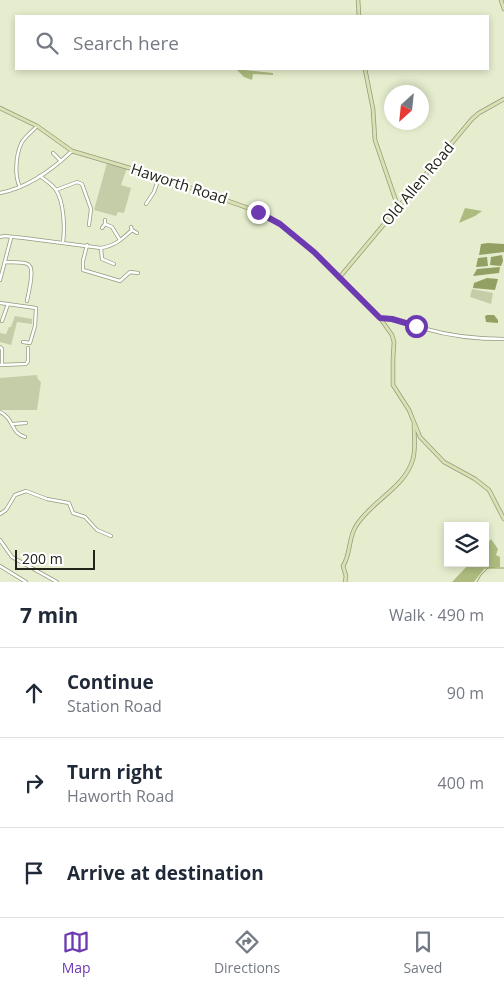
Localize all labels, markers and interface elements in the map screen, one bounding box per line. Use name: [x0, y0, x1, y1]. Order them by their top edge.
search box: [15, 15, 489, 70]
icon: search: [33, 29, 61, 57]
text: Search here: [73, 30, 179, 56]
north arrow: [384, 85, 429, 130]
street label: Old Allen Road: [377, 138, 458, 229]
street label: Haworth Road: [128, 158, 230, 208]
route end: [247, 201, 270, 224]
route start: [405, 315, 428, 338]
map controls: [444, 522, 489, 567]
button: layers: [444, 522, 489, 567]
scale bar: [15, 547, 95, 570]
text: 200 m: [22, 549, 63, 568]
text: 7 min: [20, 601, 78, 629]
text: Walk · 490 m: [389, 604, 484, 626]
text: Continue: [67, 669, 154, 695]
icon: ahead: [20, 679, 48, 707]
text: 90 m: [447, 682, 484, 704]
text: Station Road: [67, 695, 162, 717]
text: Turn right: [67, 759, 162, 785]
icon: right: [20, 769, 48, 797]
text: 400 m: [438, 772, 484, 794]
text: Haworth Road: [67, 785, 174, 807]
icon: arrive: [20, 859, 48, 887]
text: Arrive at destination: [67, 860, 264, 886]
tab: Map: [62, 928, 91, 977]
tab: Directions: [214, 928, 280, 977]
tab: Saved: [403, 928, 442, 977]

